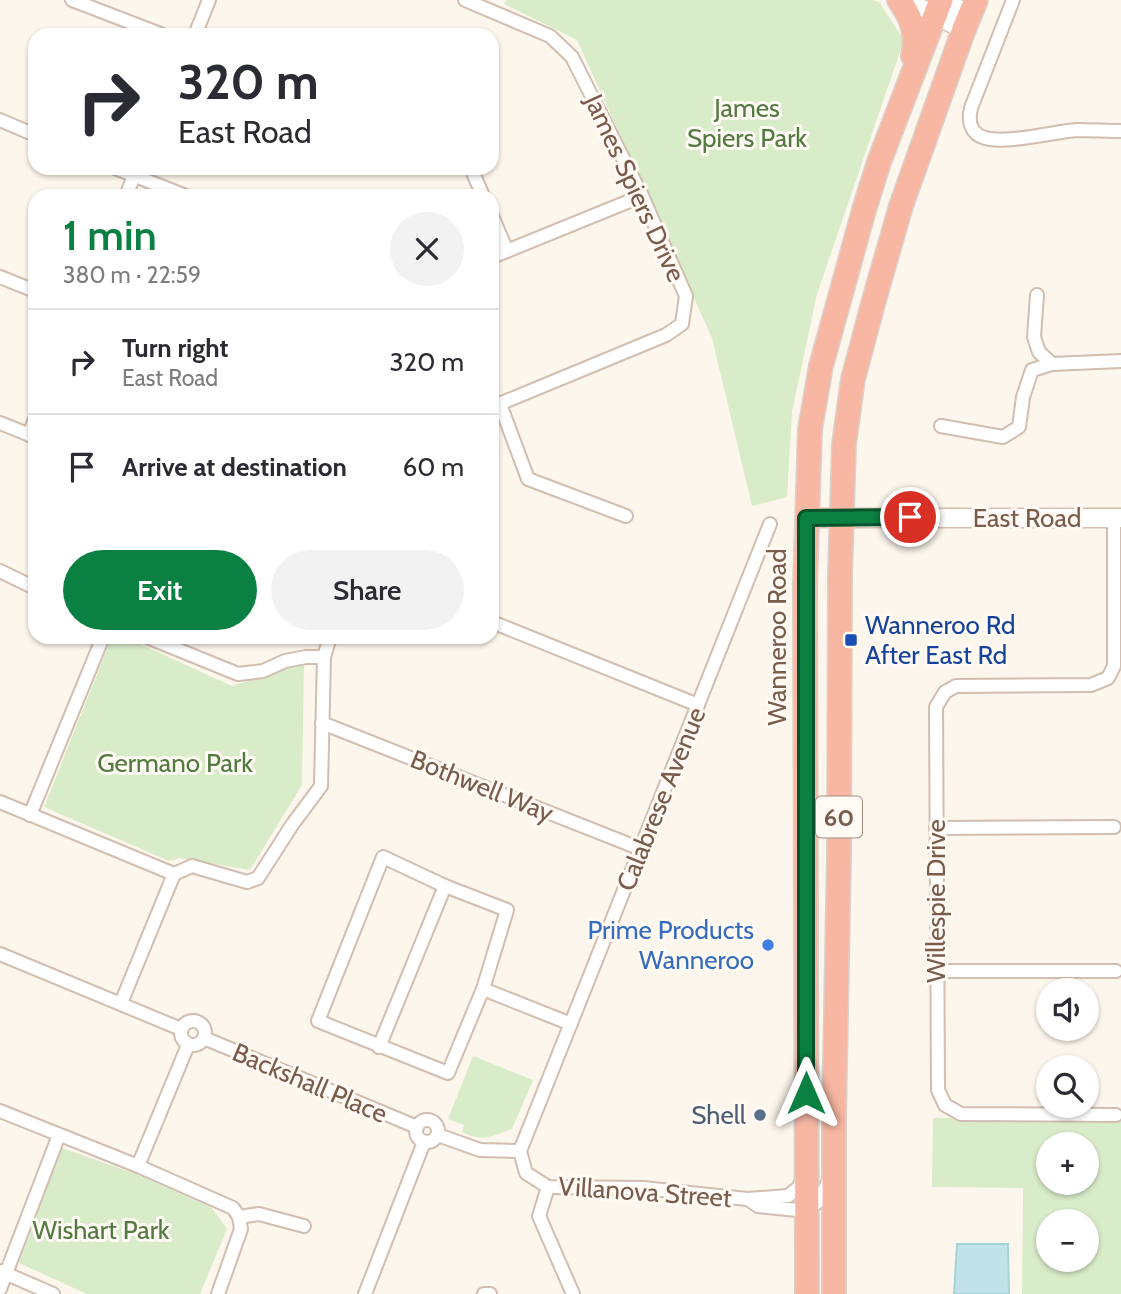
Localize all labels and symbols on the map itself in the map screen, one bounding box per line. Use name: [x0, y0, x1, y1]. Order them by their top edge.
street label: James Spiers Drive: [577, 88, 692, 287]
park label: James Spiers Park: [687, 92, 807, 154]
pin: [880, 487, 940, 547]
street label: East Road: [973, 502, 1081, 534]
street label: Wanneroo Road: [761, 548, 793, 726]
place label: Wanneroo Rd After East Rd: [865, 609, 1015, 671]
marker: Wanneroo Rd After East Rd: [843, 632, 859, 648]
street label: Calabrese Avenue: [610, 703, 712, 895]
street label: Bothwell Way: [406, 743, 558, 829]
park label: Germano Park: [97, 747, 253, 779]
road number: 60: [816, 796, 862, 838]
street label: Willespie Drive: [920, 819, 952, 983]
place label: Prime Products Wanneroo: [587, 914, 754, 976]
marker: Prime Products Wanneroo: [760, 937, 776, 953]
street label: Backshall Place: [228, 1036, 392, 1130]
position arrow: [769, 1056, 843, 1130]
place label: Shell: [691, 1099, 746, 1131]
marker: Shell: [752, 1107, 768, 1123]
street label: Villanova Street: [557, 1170, 733, 1214]
park label: Wishart Park: [33, 1214, 170, 1246]

